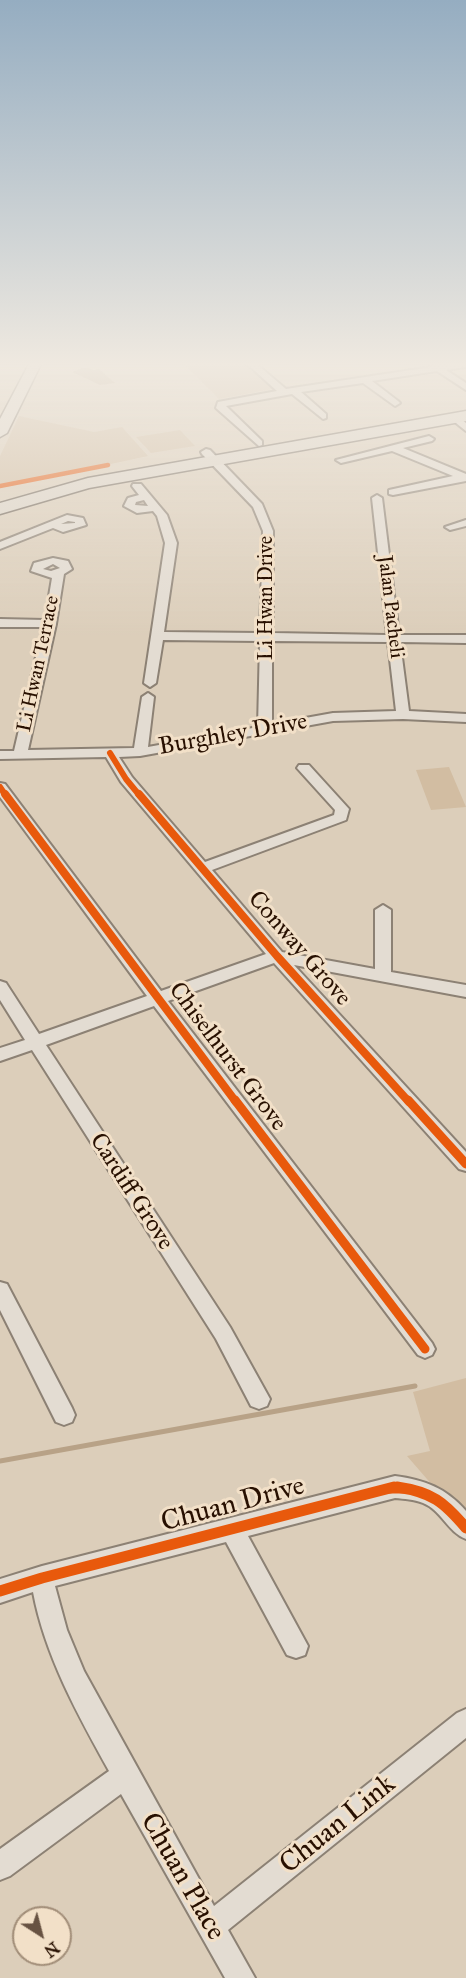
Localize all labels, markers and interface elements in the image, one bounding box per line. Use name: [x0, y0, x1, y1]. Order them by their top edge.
street label: Li Hwan Drive: [255, 536, 279, 660]
street label: Jalan Pacheli: [372, 554, 408, 660]
street label: Li Hwan Terrace: [13, 594, 65, 734]
street label: Burghley Drive: [156, 708, 310, 762]
street label: Conway Grove: [241, 886, 357, 1012]
street label: Chiselhurst Grove: [162, 977, 292, 1137]
street label: Cardiff Grove: [83, 1128, 179, 1256]
street label: Chuan Drive: [158, 1470, 308, 1540]
street label: Chuan Link: [273, 1768, 403, 1882]
street label: Chuan Place: [132, 1807, 232, 1947]
north arrow: [12, 1906, 72, 1966]
text: N: [41, 1938, 63, 1961]

